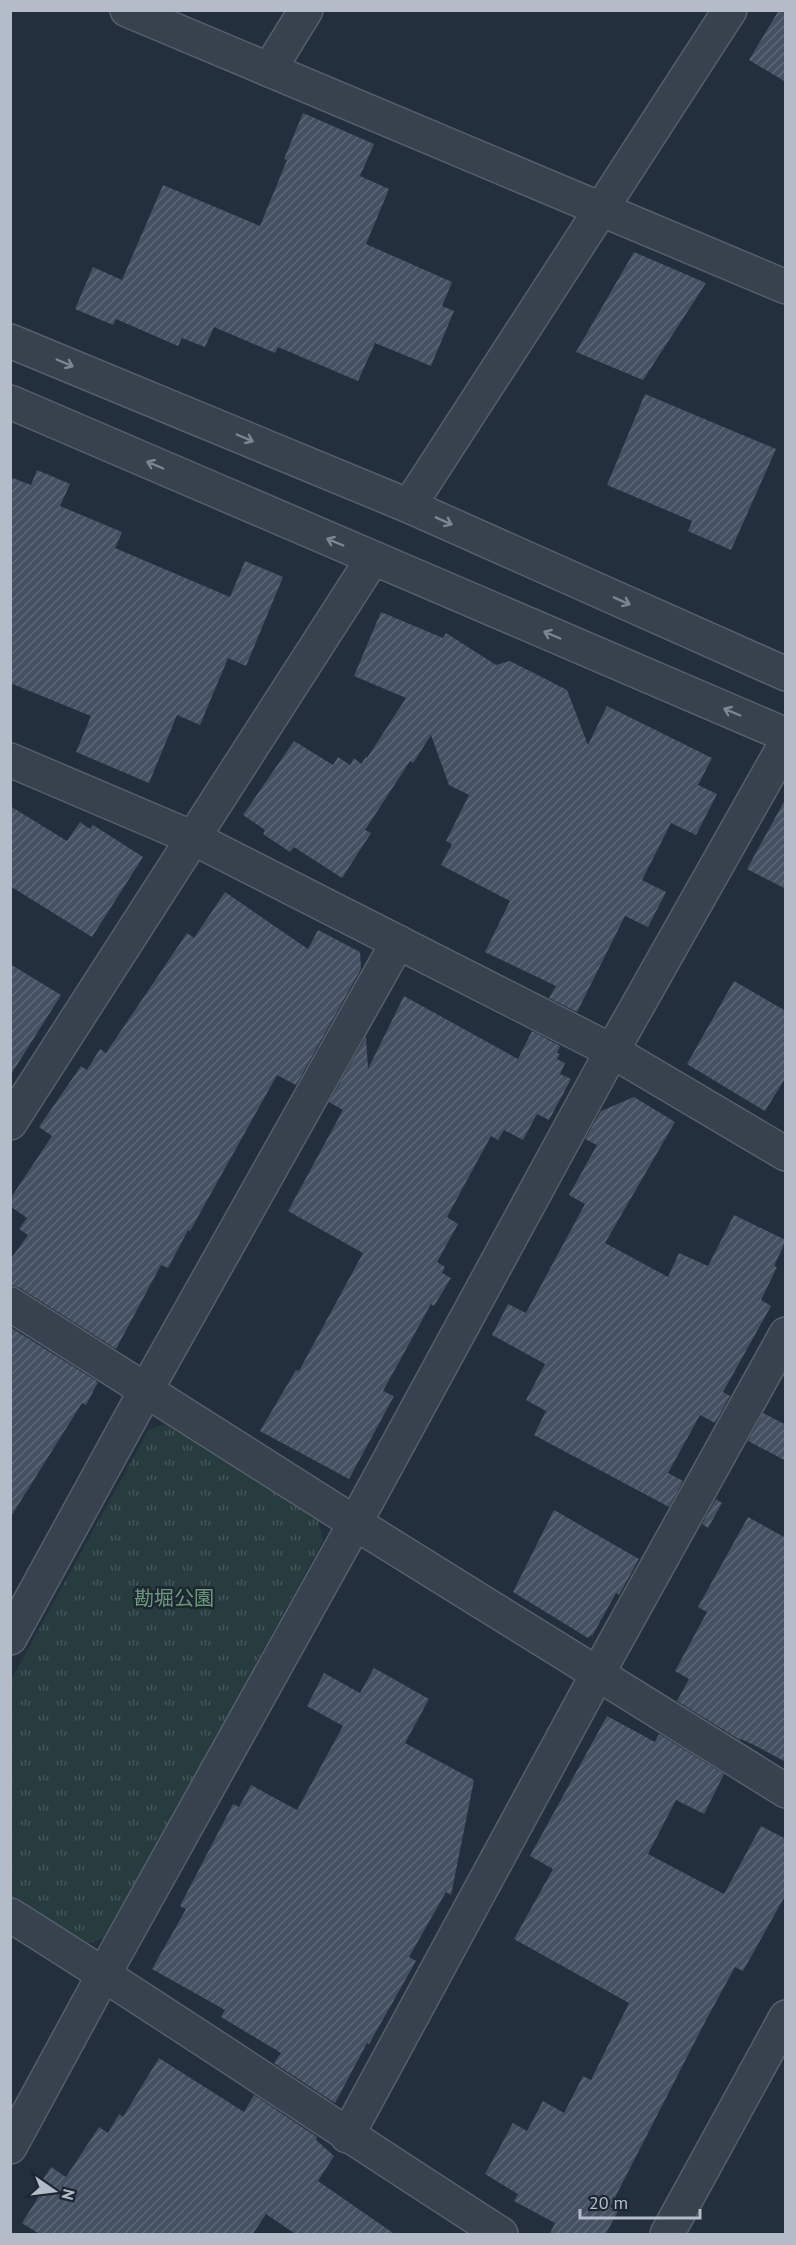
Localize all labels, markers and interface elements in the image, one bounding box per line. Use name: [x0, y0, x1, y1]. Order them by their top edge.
one-way arrow: [55, 358, 73, 369]
one-way arrow: [235, 433, 253, 444]
one-way arrow: [147, 458, 165, 470]
one-way arrow: [434, 516, 452, 528]
one-way arrow: [326, 536, 344, 547]
one-way arrow: [612, 595, 630, 607]
one-way arrow: [544, 629, 562, 640]
one-way arrow: [723, 706, 741, 717]
park label: 勘堀公園: [134, 1585, 214, 1611]
north arrow: [24, 2161, 84, 2221]
scale bar: [580, 2182, 700, 2220]
text: N: [58, 2187, 80, 2202]
text: 20 m: [589, 2191, 628, 2214]

